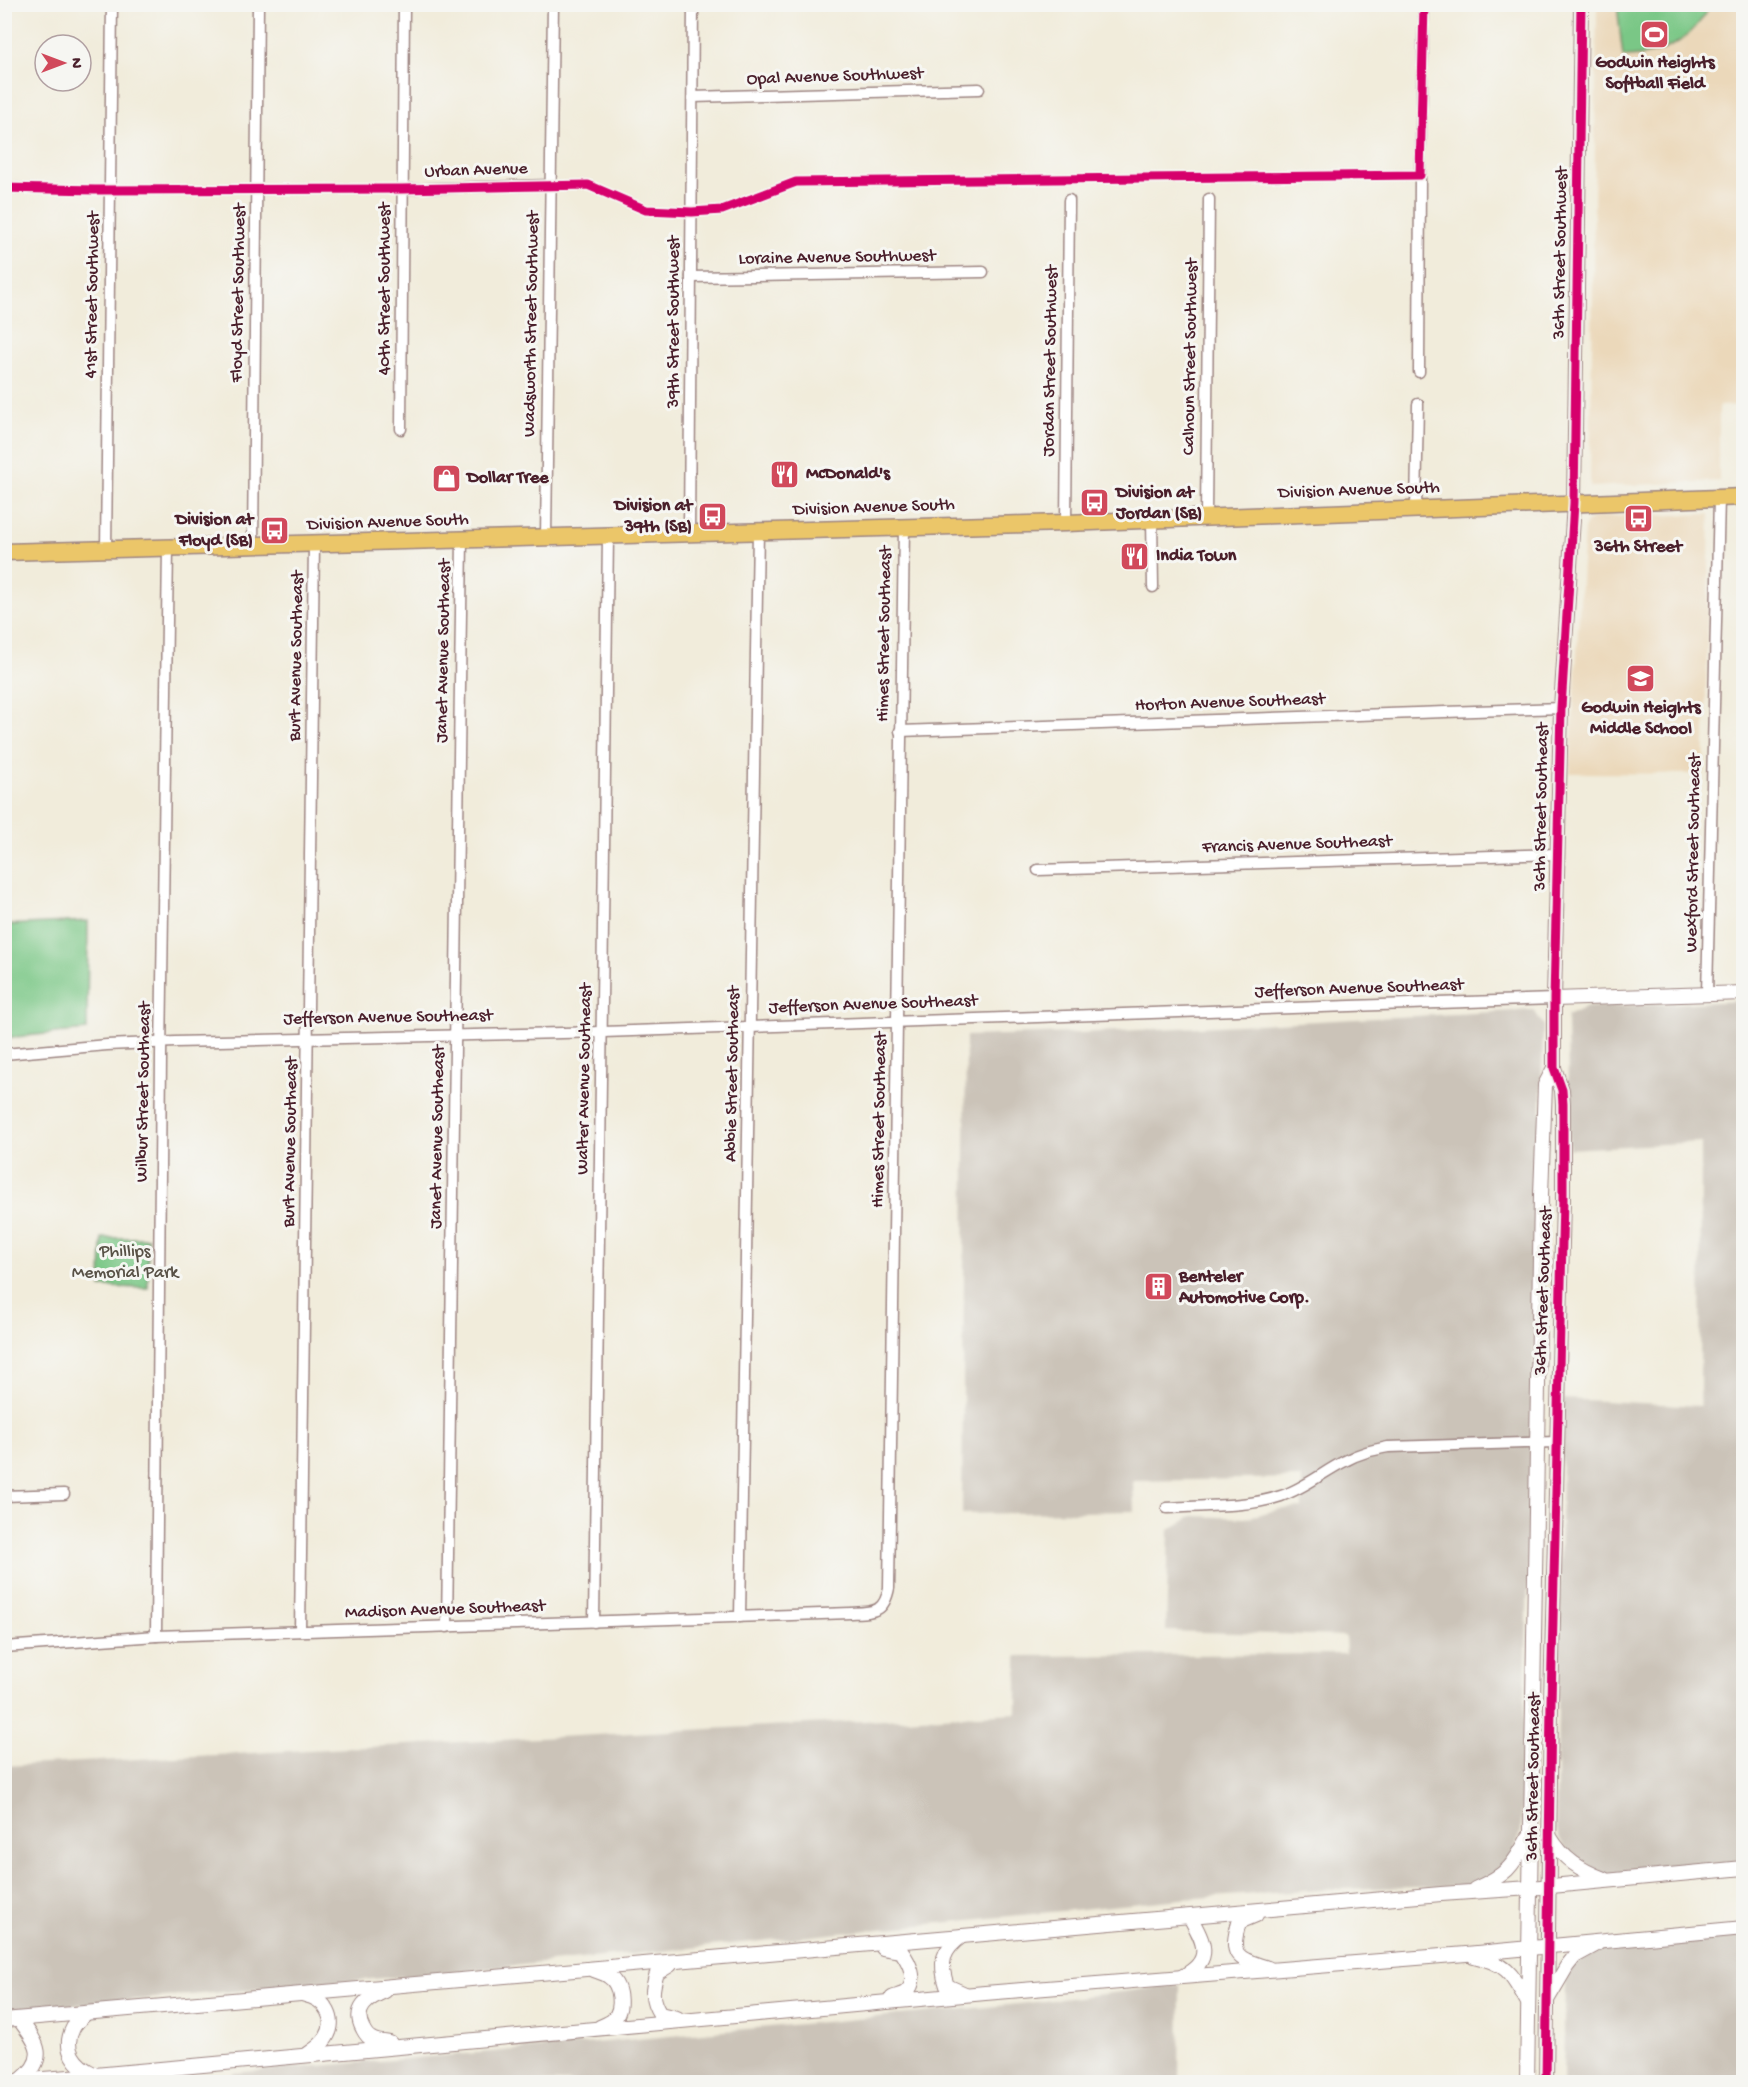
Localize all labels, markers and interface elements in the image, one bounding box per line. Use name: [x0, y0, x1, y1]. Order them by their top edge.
sports icon: Godwin Heights Softball Field: [1639, 18, 1671, 50]
north arrow: [33, 33, 93, 93]
place label: Godwin Heights Softball Field: [1595, 53, 1716, 95]
text: N: [65, 58, 84, 69]
street label: Opal Avenue Southwest: [746, 63, 925, 91]
street label: Urban Avenue: [424, 159, 529, 183]
street label: 36th Street Southwest: [1549, 165, 1573, 340]
street label: 40th Street Southwest: [375, 201, 396, 375]
street label: Floyd Street Southwest: [227, 202, 251, 384]
street label: Wadsworth Street Southwest: [520, 209, 544, 437]
street label: 41st Street Southwest: [81, 210, 105, 378]
street label: 39th Street Southwest: [664, 234, 685, 409]
street label: Loraine Avenue Southwest: [738, 246, 937, 270]
street label: Calhoun Street Southwest: [1179, 257, 1203, 455]
street label: Jordan Street Southwest: [1039, 264, 1063, 457]
restaurant icon: McDonald's: [769, 458, 801, 490]
shop icon: Dollar Tree: [430, 462, 462, 494]
place label: McDonald's: [806, 464, 891, 485]
place label: Dollar Tree: [465, 468, 549, 489]
street label: Division Avenue South: [1277, 478, 1440, 504]
place label: Division at Jordan (SB): [1114, 483, 1202, 525]
bus stop icon: Division at Jordan (SB): [1079, 487, 1111, 519]
street label: Division Avenue South: [792, 495, 955, 521]
place label: Division at 39th (SB): [612, 496, 694, 538]
bus stop icon: Division at 39th (SB): [697, 500, 729, 532]
bus stop icon: 36th Street: [1622, 502, 1654, 534]
place label: Division at Floyd (SB): [173, 510, 255, 552]
street label: Division Avenue South: [306, 510, 469, 536]
bus stop icon: Division at Floyd (SB): [258, 514, 290, 546]
place label: 36th Street: [1593, 537, 1684, 558]
restaurant icon: India Town: [1119, 540, 1151, 572]
street label: Himes Street Southeast: [873, 544, 897, 722]
place label: India Town: [1156, 546, 1237, 567]
street label: Janet Avenue Southeast: [432, 557, 456, 743]
street label: Burt Avenue Southeast: [285, 569, 309, 742]
school or university icon: Godwin Heights Middle School: [1625, 663, 1657, 695]
street label: Horton Avenue Southeast: [1135, 689, 1327, 717]
place label: Godwin Heights Middle School: [1581, 698, 1702, 740]
street label: 36th Street Southeast: [1530, 721, 1554, 892]
street label: Wexford Street Southeast: [1682, 752, 1706, 953]
street label: Francis Avenue Southeast: [1201, 831, 1394, 859]
street label: Jefferson Avenue Southeast: [1254, 975, 1465, 1003]
street label: Walter Avenue Southeast: [573, 982, 597, 1175]
street label: Abbie Street Southeast: [721, 984, 745, 1162]
street label: Jefferson Avenue Southeast: [768, 991, 979, 1019]
street label: Wilbur Street Southeast: [132, 1000, 156, 1182]
street label: Jefferson Avenue Southeast: [283, 1006, 494, 1030]
street label: Himes Street Southeast: [868, 1030, 892, 1208]
street label: Janet Avenue Southeast: [426, 1043, 450, 1229]
street label: Burt Avenue Southeast: [279, 1055, 303, 1228]
street label: 36th Street Southeast: [1531, 1205, 1557, 1377]
park label: Phillips Memorial Park: [72, 1242, 180, 1284]
place label: Benteler Automotive Corp.: [1178, 1267, 1310, 1309]
building icon: Benteler Automotive Corp.: [1142, 1271, 1174, 1303]
street label: Madison Avenue Southeast: [344, 1596, 547, 1624]
street label: 36th Street Southeast: [1522, 1691, 1546, 1862]

